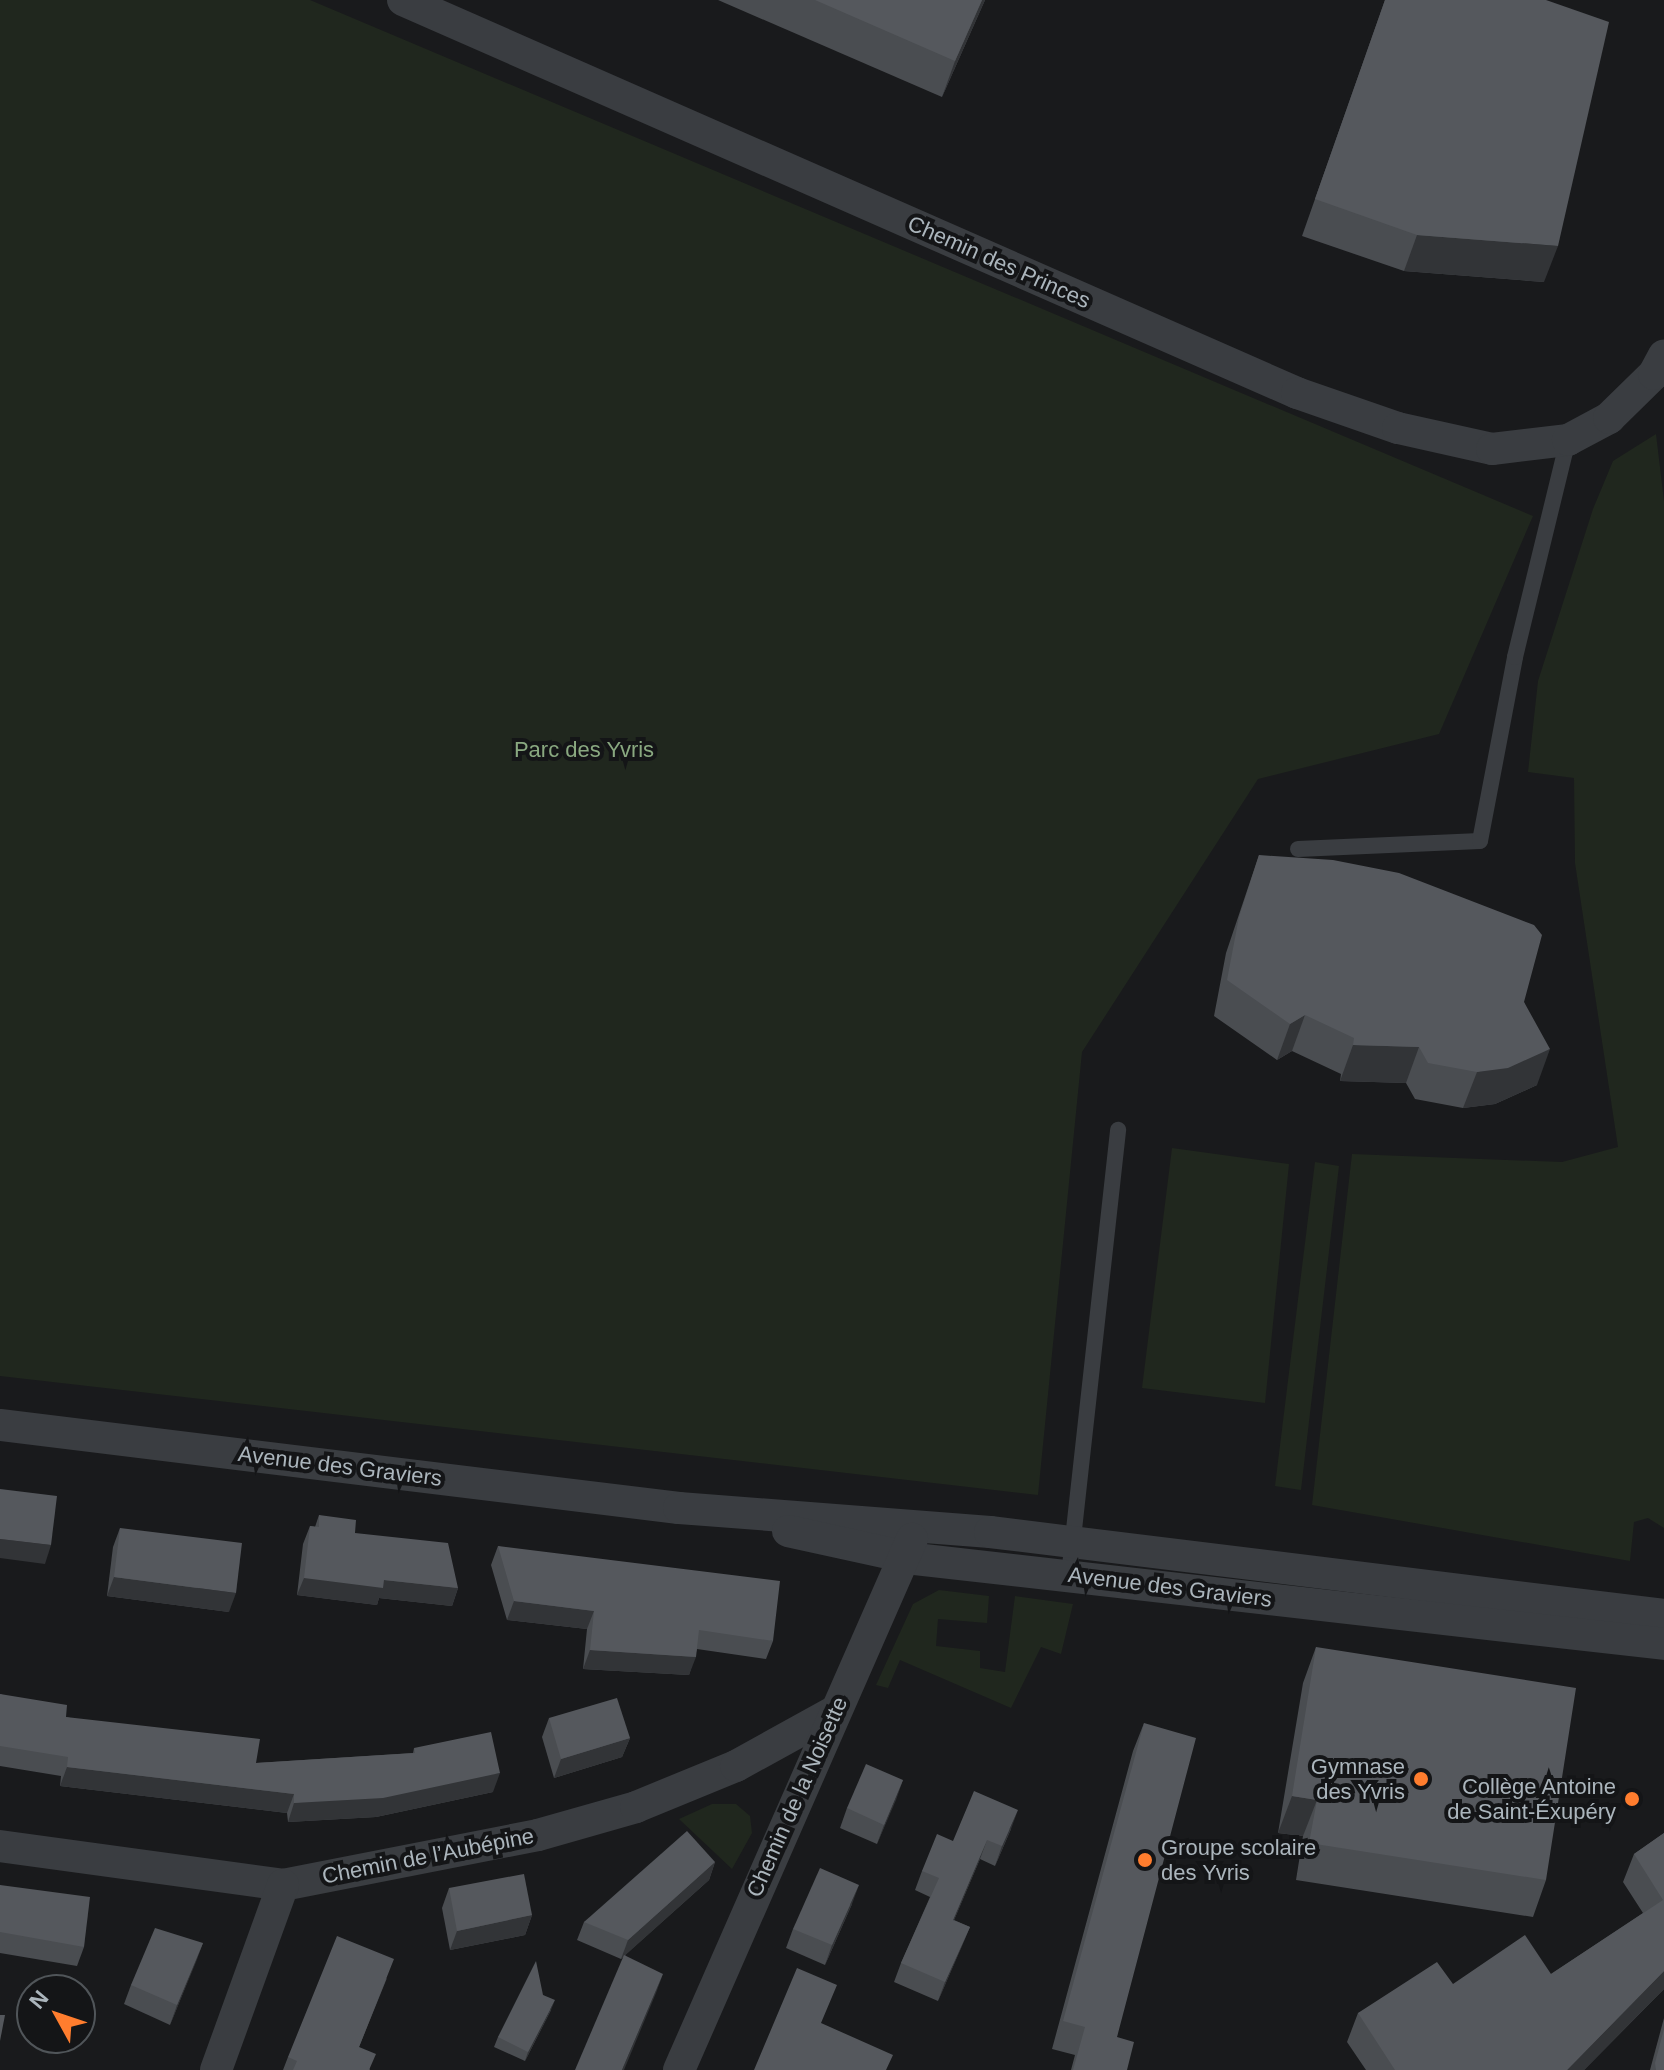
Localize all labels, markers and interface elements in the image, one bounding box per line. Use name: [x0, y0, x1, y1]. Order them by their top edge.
street label: Chemin des Princes: [904, 210, 1094, 314]
park label: Parc des Yvris: [514, 737, 654, 763]
street label: Avenue des Graviers: [237, 1440, 443, 1492]
street label: Avenue des Graviers: [1067, 1561, 1273, 1613]
street label: Chemin de la Noisette: [741, 1693, 853, 1901]
place label: Gymnase des Yvris: [1311, 1753, 1405, 1804]
marker: Gymnase des Yvris: [1412, 1770, 1430, 1788]
place label: Collège Antoine de Saint-Éxupéry: [1447, 1773, 1616, 1824]
marker: Collège Antoine de Saint-Éxupéry: [1623, 1790, 1641, 1808]
street label: Chemin de l’Aubépine: [320, 1823, 536, 1889]
place label: Groupe scolaire des Yvris: [1161, 1834, 1316, 1886]
marker: Groupe scolaire des Yvris: [1136, 1851, 1154, 1869]
north arrow: [16, 1974, 96, 2054]
text: N: [24, 1985, 53, 2014]

